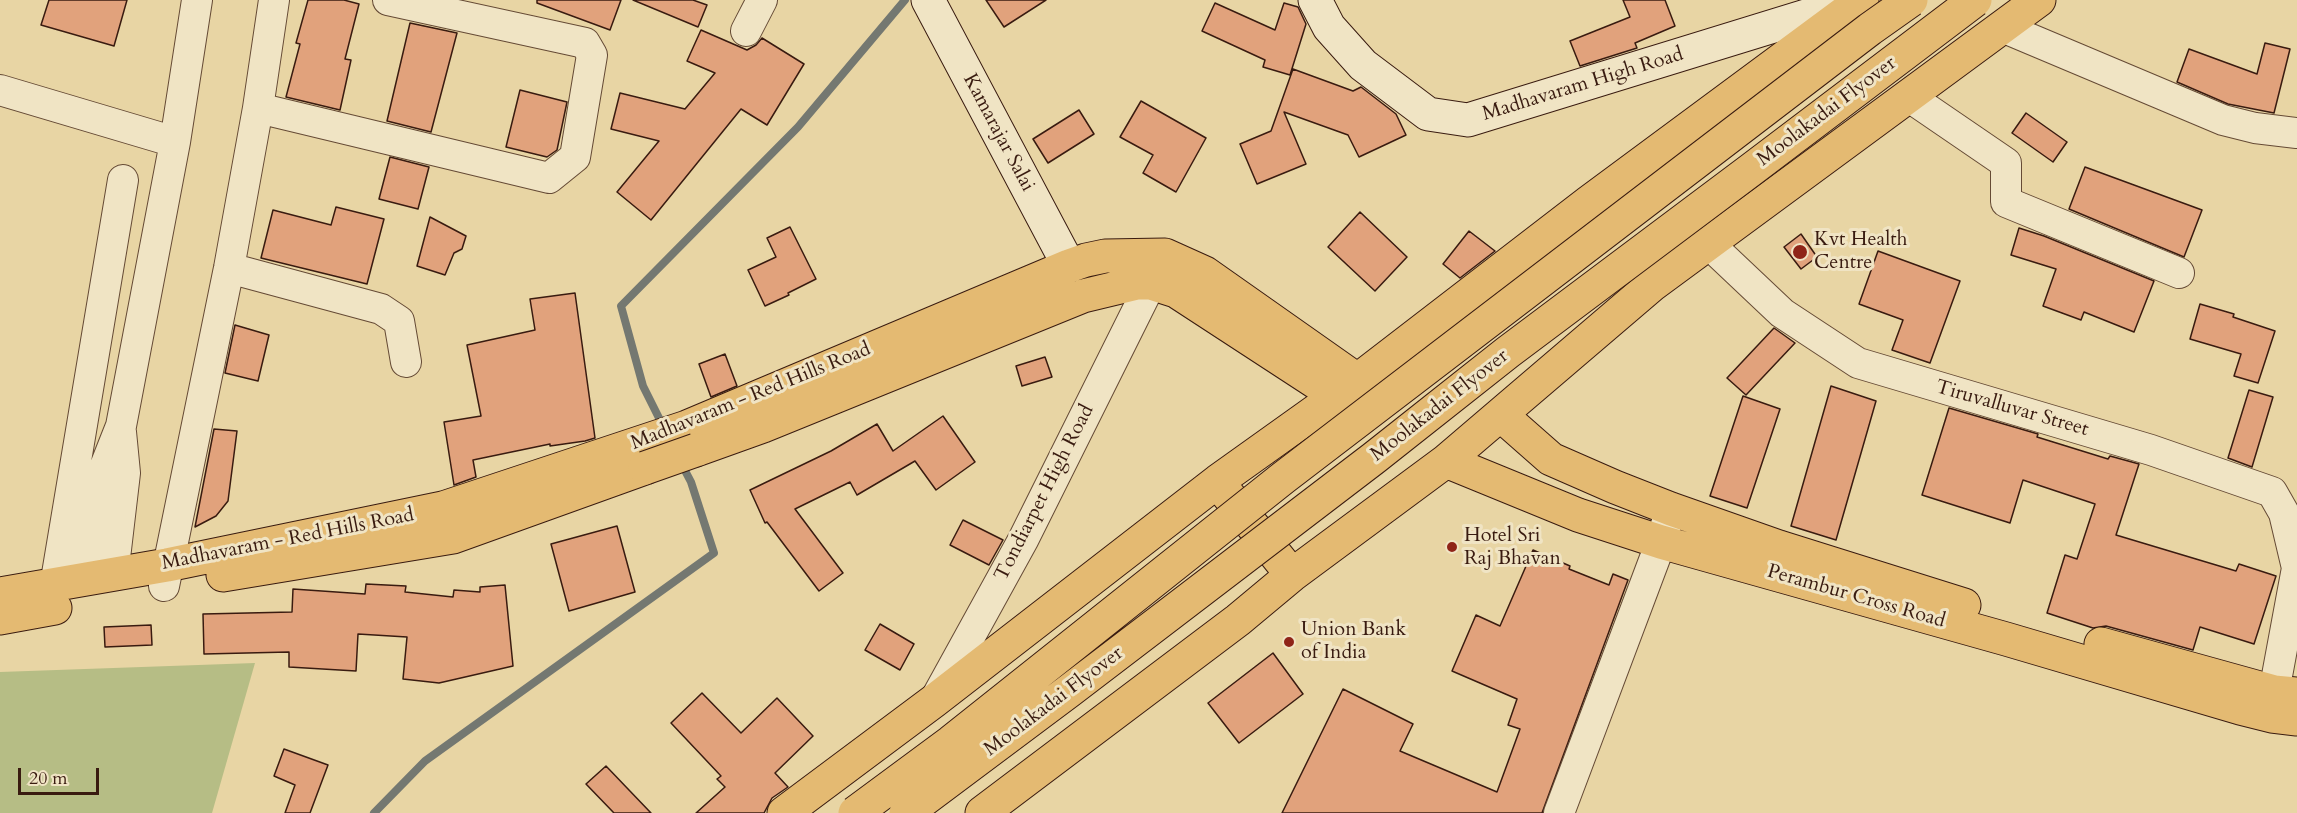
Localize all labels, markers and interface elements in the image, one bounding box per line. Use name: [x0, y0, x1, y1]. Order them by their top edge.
street label: Madhavaram High Road: [1480, 43, 1686, 127]
street label: Moolakadai Flyover: [1753, 52, 1901, 172]
street label: Kamarajar Salai: [957, 70, 1039, 196]
place label: Kvt Health Centre: [1814, 228, 1908, 275]
marker: Kvt Health Centre: [1791, 243, 1809, 261]
street label: Madhavaram - Red Hills Road: [628, 338, 874, 456]
street label: Moolakadai Flyover: [1366, 345, 1514, 467]
street label: Tiruvalluvar Street: [1933, 376, 2091, 442]
street label: Tondiarpet High Road: [990, 401, 1100, 585]
street label: Madhavaram - Red Hills Road: [160, 504, 416, 576]
place label: Hotel Sri Raj Bhavan: [1464, 524, 1561, 571]
marker: Hotel Sri Raj Bhavan: [1445, 540, 1459, 554]
street label: Perambur Cross Road: [1764, 560, 1948, 634]
place label: Union Bank of India: [1301, 618, 1406, 665]
marker: Union Bank of India: [1282, 635, 1296, 649]
street label: Moolakadai Flyover: [980, 642, 1128, 762]
scale bar: [21, 756, 102, 794]
text: 20 m: [29, 766, 68, 791]

